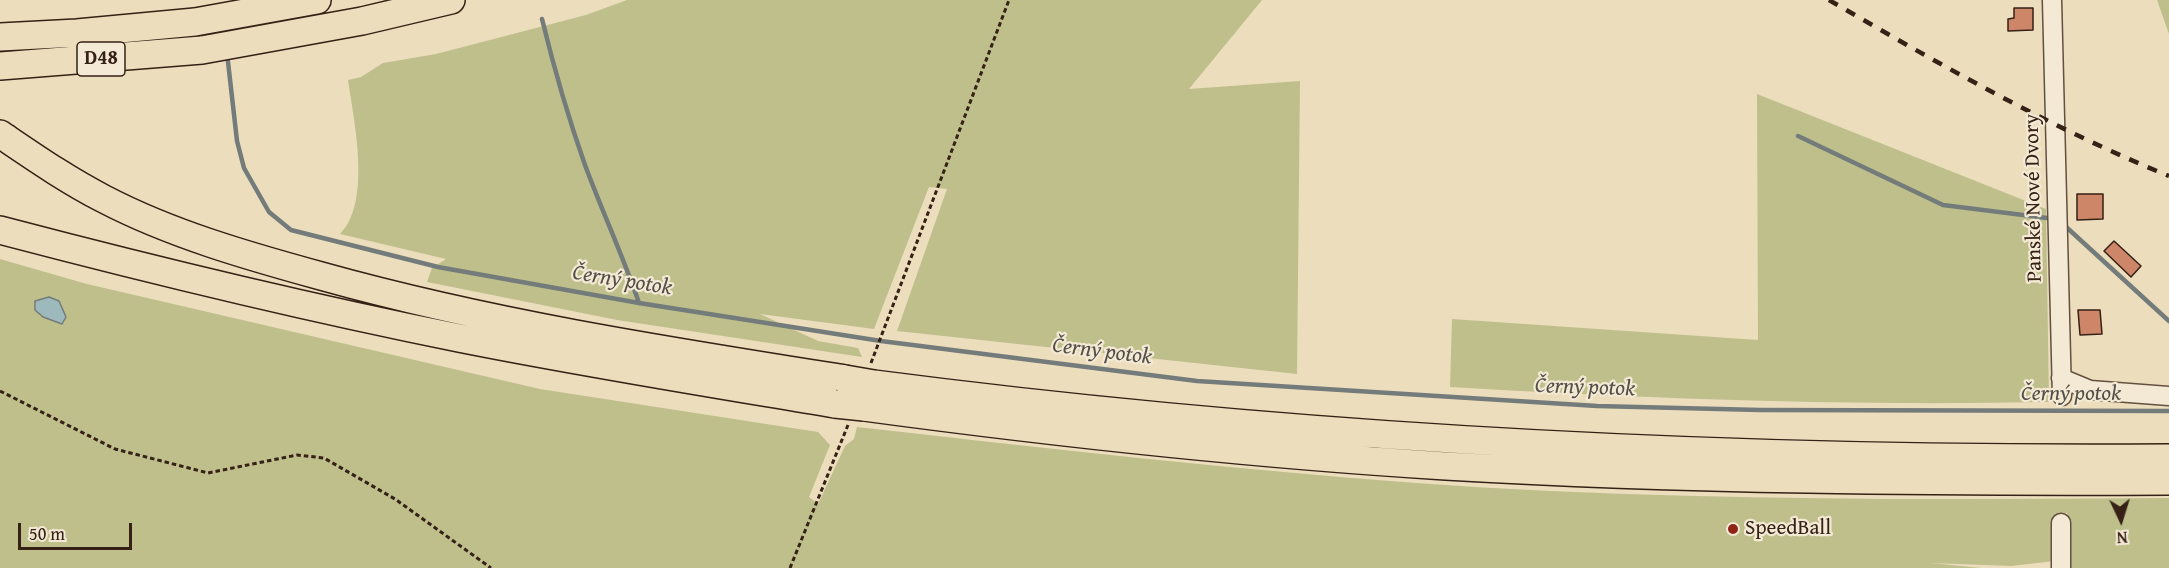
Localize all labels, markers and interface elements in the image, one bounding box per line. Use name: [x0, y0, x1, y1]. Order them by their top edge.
road number: D48: [77, 42, 125, 76]
street label: Panské Nové Dvory: [2020, 114, 2048, 282]
water label: Černý potok: [571, 260, 673, 302]
water label: Černý potok: [1051, 333, 1153, 371]
water label: Černý potok: [1535, 373, 1635, 403]
water label: Černý potok: [2021, 381, 2121, 407]
north arrow: [2091, 490, 2151, 550]
scale bar: [21, 511, 135, 549]
place label: SpeedBall: [1745, 516, 1831, 542]
text: 50 m: [29, 520, 65, 547]
marker: SpeedBall: [1726, 522, 1740, 536]
text: N: [2116, 526, 2128, 550]

